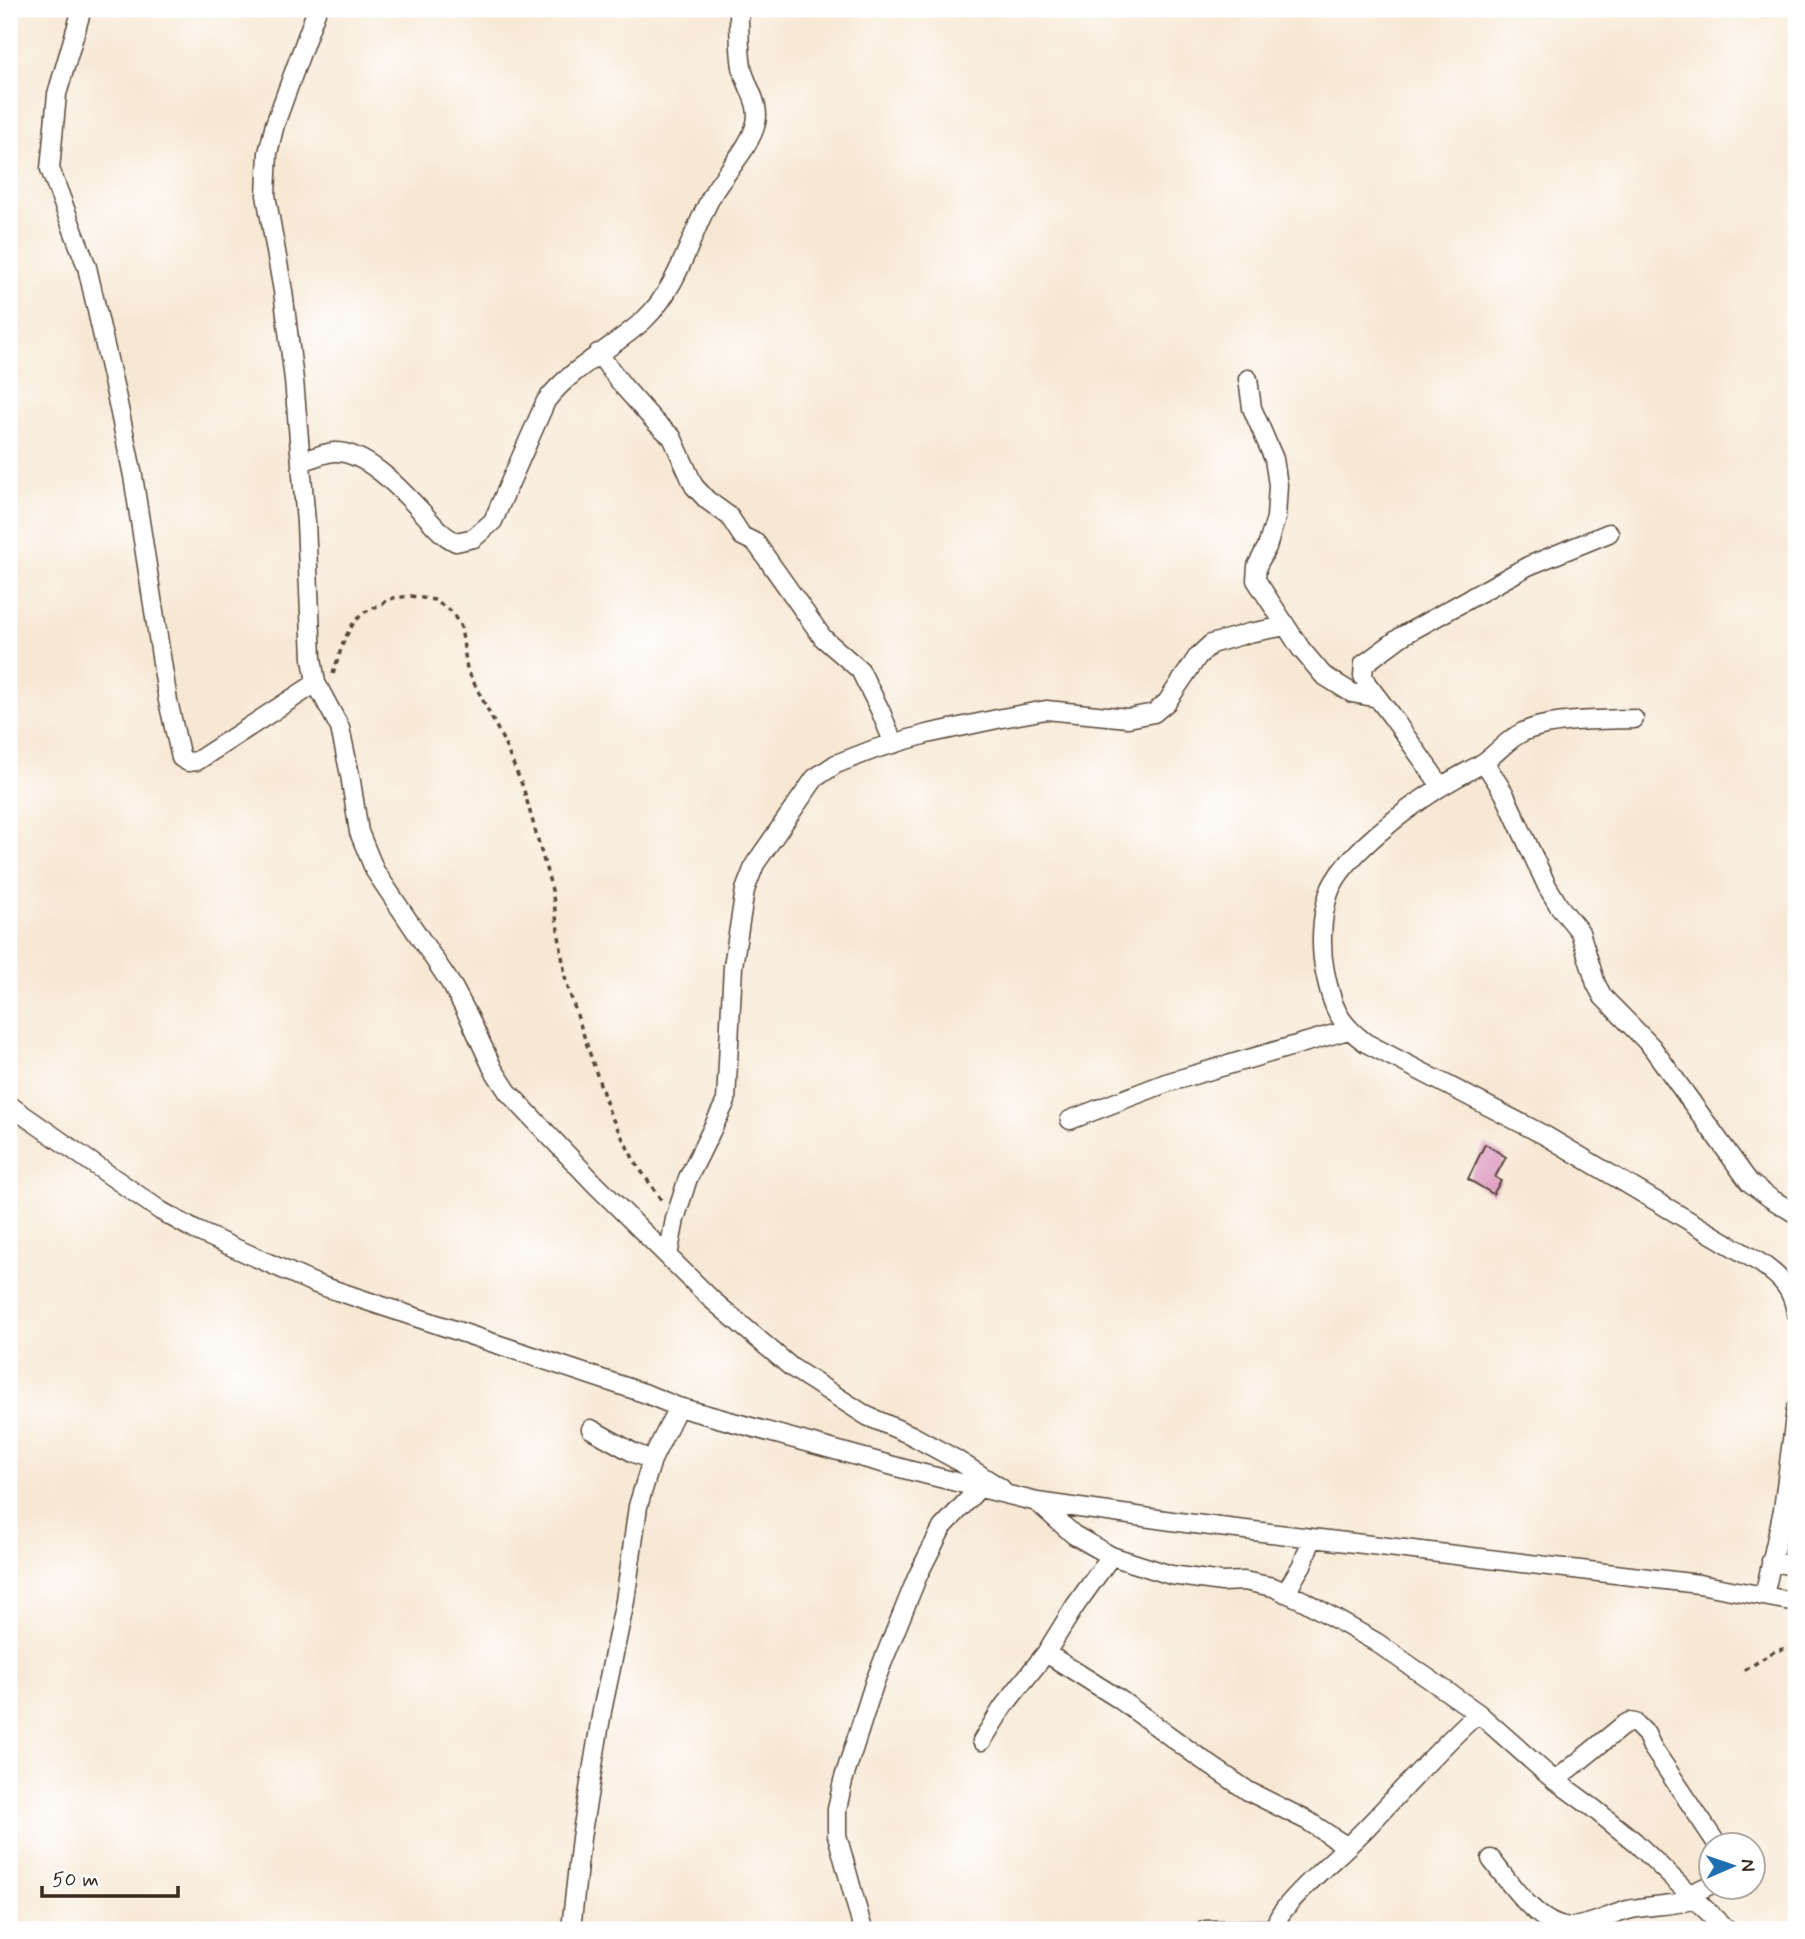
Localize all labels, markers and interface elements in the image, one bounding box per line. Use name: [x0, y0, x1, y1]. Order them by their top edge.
north arrow: [1696, 1830, 1766, 1900]
scale bar: [42, 1855, 178, 1899]
text: N: [1735, 1859, 1760, 1872]
text: 50 m: [52, 1866, 99, 1894]

